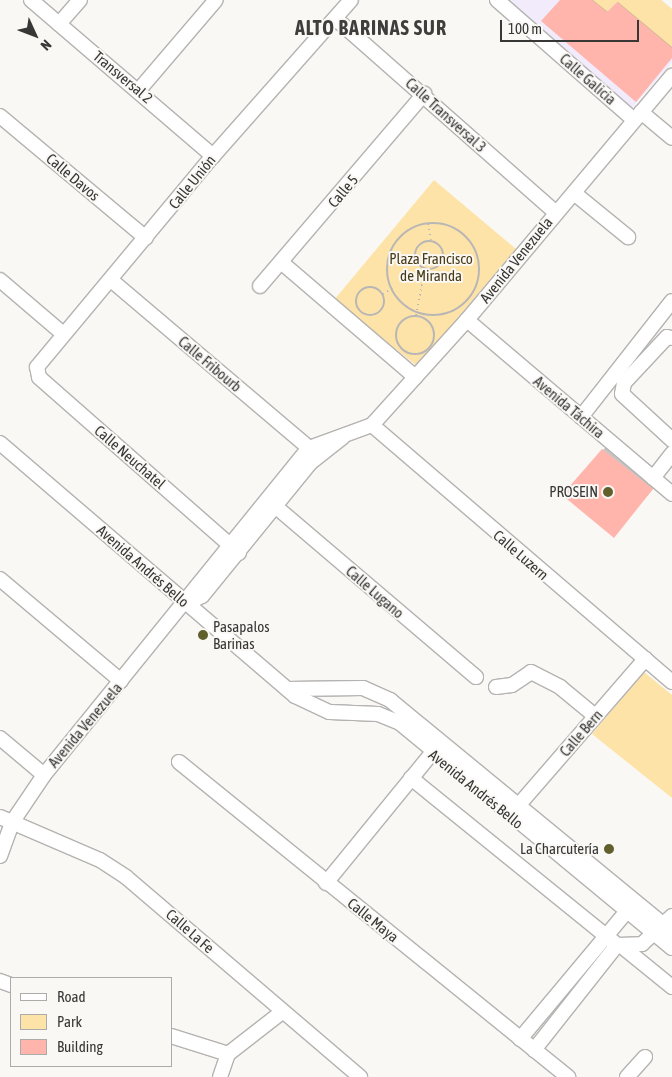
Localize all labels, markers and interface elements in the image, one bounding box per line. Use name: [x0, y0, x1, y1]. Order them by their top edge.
north arrow: [10, 10, 60, 60]
scale bar: [502, 10, 641, 42]
district label: ALTO BARINAS SUR: [293, 15, 449, 39]
text: 100 m: [508, 20, 542, 37]
text: N: [37, 37, 55, 54]
street label: Transversal 2: [90, 47, 156, 107]
street label: Calle Galicia: [556, 50, 620, 108]
street label: Calle Transversal 3: [402, 74, 490, 156]
street label: Calle Davos: [43, 149, 103, 205]
street label: Calle Unión: [165, 151, 219, 213]
street label: Calle 5: [324, 171, 362, 211]
street label: Avenida Venezuela: [476, 213, 556, 307]
park label: Plaza Francisco de Miranda: [389, 249, 473, 284]
street label: Calle Fribourb: [175, 332, 245, 396]
street label: Avenida Táchira: [530, 372, 608, 442]
street label: Calle Neuchatel: [91, 421, 169, 493]
place label: PROSEIN: [549, 483, 598, 501]
marker: PROSEIN: [602, 486, 614, 498]
street label: Avenida Andrés Bello: [93, 521, 193, 611]
street label: Calle Luzern: [490, 526, 552, 584]
street label: Calle Lugano: [342, 562, 408, 622]
place label: Pasapalos Barinas: [213, 617, 270, 652]
marker: Pasapalos Barinas: [197, 629, 209, 641]
street label: Avenida Venezuela: [44, 679, 126, 771]
street label: Calle Bern: [556, 706, 606, 760]
street label: Avenida Andrés Bello: [425, 745, 527, 833]
place label: La Charcutería: [520, 840, 599, 858]
marker: La Charcutería: [603, 843, 615, 855]
street label: Calle Maya: [344, 894, 402, 946]
street label: Calle La Fe: [162, 905, 218, 957]
legend: [10, 977, 172, 1067]
text: Road: [57, 988, 86, 1005]
text: Park: [57, 1013, 82, 1030]
text: Building: [57, 1038, 103, 1055]

